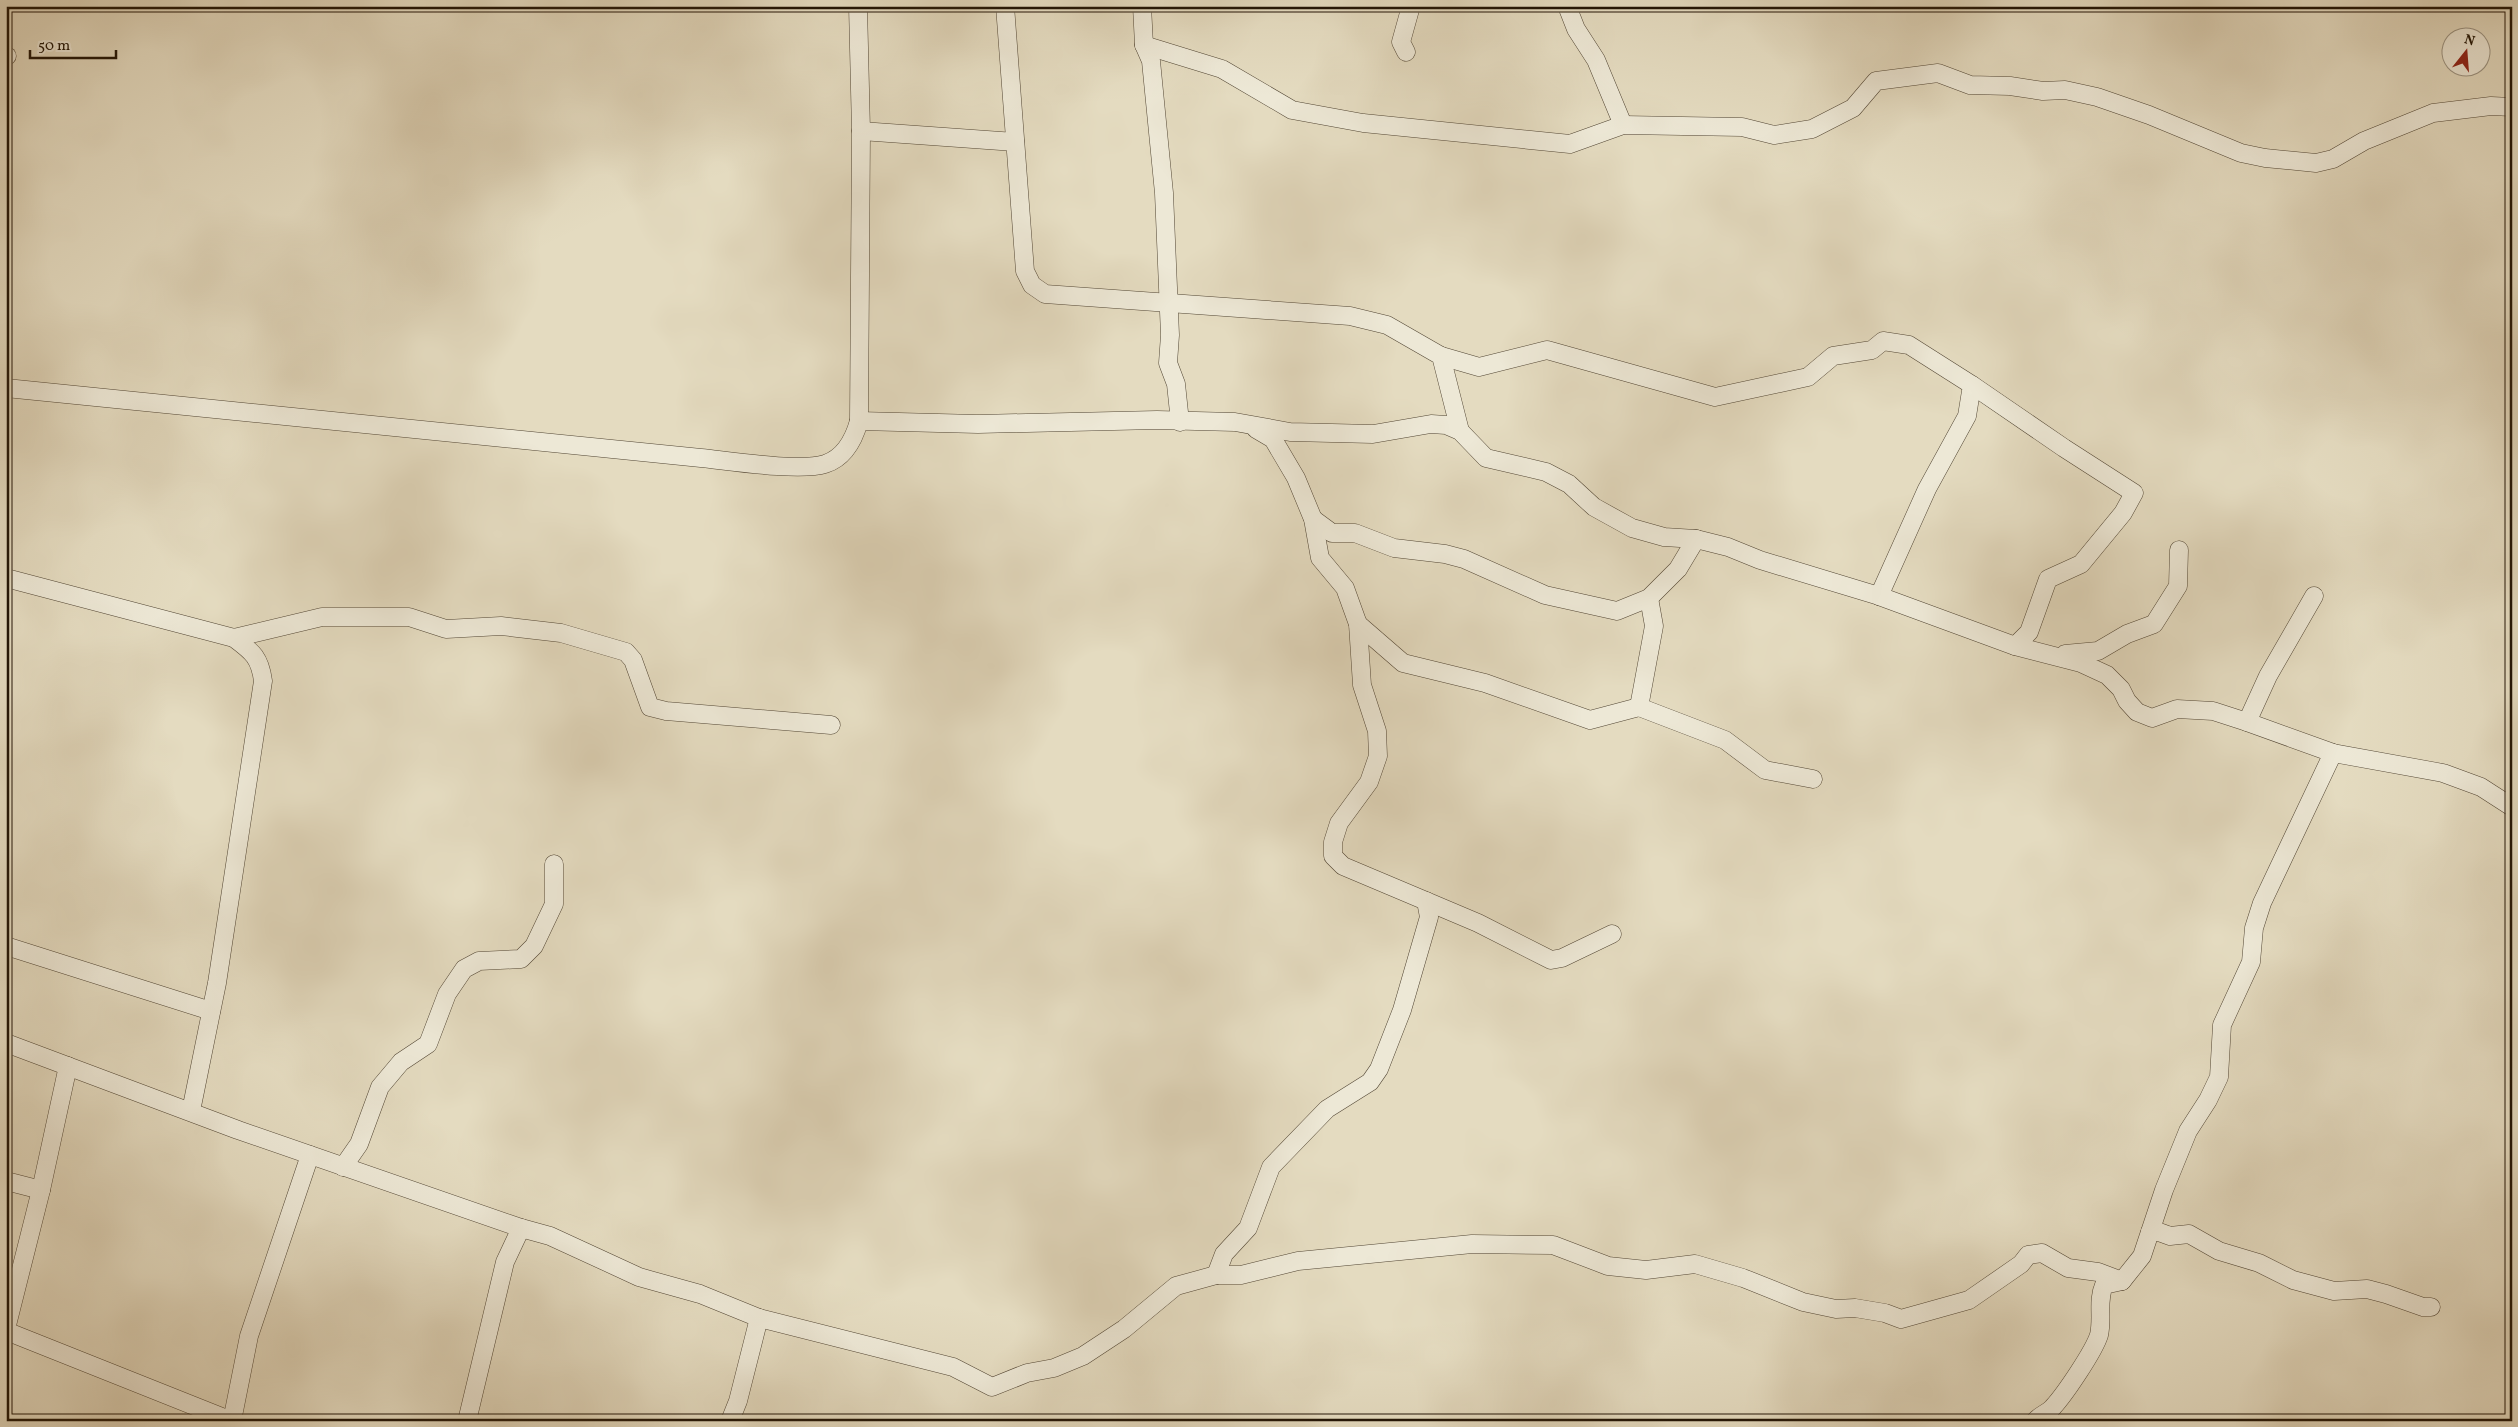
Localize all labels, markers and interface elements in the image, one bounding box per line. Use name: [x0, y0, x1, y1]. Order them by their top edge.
scale bar: [30, 28, 116, 60]
north arrow: [2440, 28, 2490, 78]
text: N: [2462, 30, 2477, 52]
text: 50 m: [38, 36, 70, 57]

